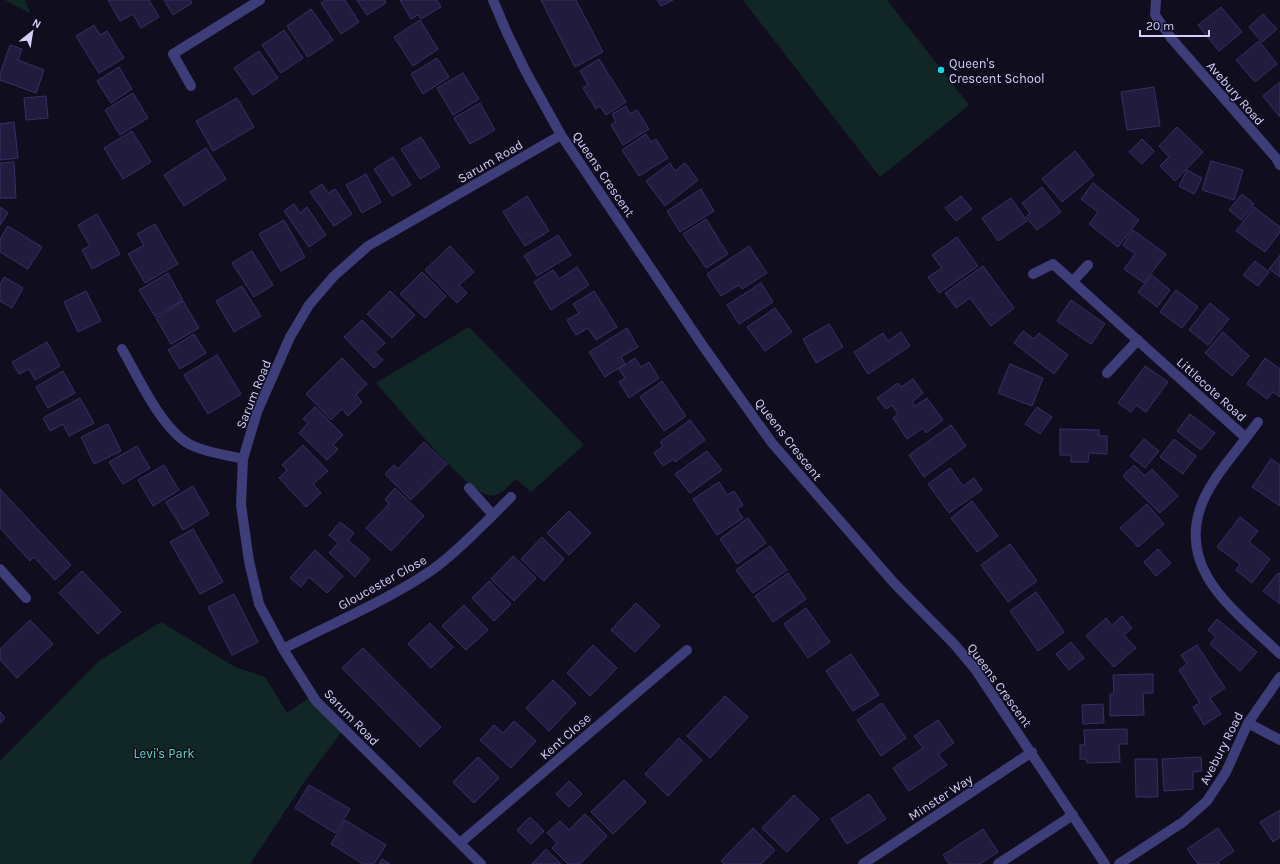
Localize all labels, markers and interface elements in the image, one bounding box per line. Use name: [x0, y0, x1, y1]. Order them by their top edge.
north arrow: [12, 12, 52, 52]
scale bar: [1140, 12, 1209, 38]
text: N: [30, 16, 43, 31]
text: 20 m: [1146, 19, 1174, 33]
place label: Queen's Crescent School: [949, 56, 1045, 86]
street label: Avebury Road: [1204, 58, 1267, 128]
marker: Queen's Crescent School: [936, 65, 946, 75]
street label: Queens Crescent: [569, 129, 638, 220]
street label: Sarum Road: [455, 137, 526, 186]
street label: Littlecote Road: [1174, 354, 1250, 425]
street label: Sarum Road: [233, 358, 274, 431]
street label: Queens Crescent: [752, 395, 825, 483]
street label: Gloucester Close: [335, 552, 429, 613]
street label: Queens Crescent: [964, 641, 1035, 730]
street label: Sarum Road: [321, 686, 382, 749]
street label: Avebury Road: [1197, 709, 1246, 787]
street label: Kent Close: [537, 710, 594, 763]
park label: Levi's Park: [133, 746, 195, 761]
street label: Minster Way: [905, 771, 975, 824]

